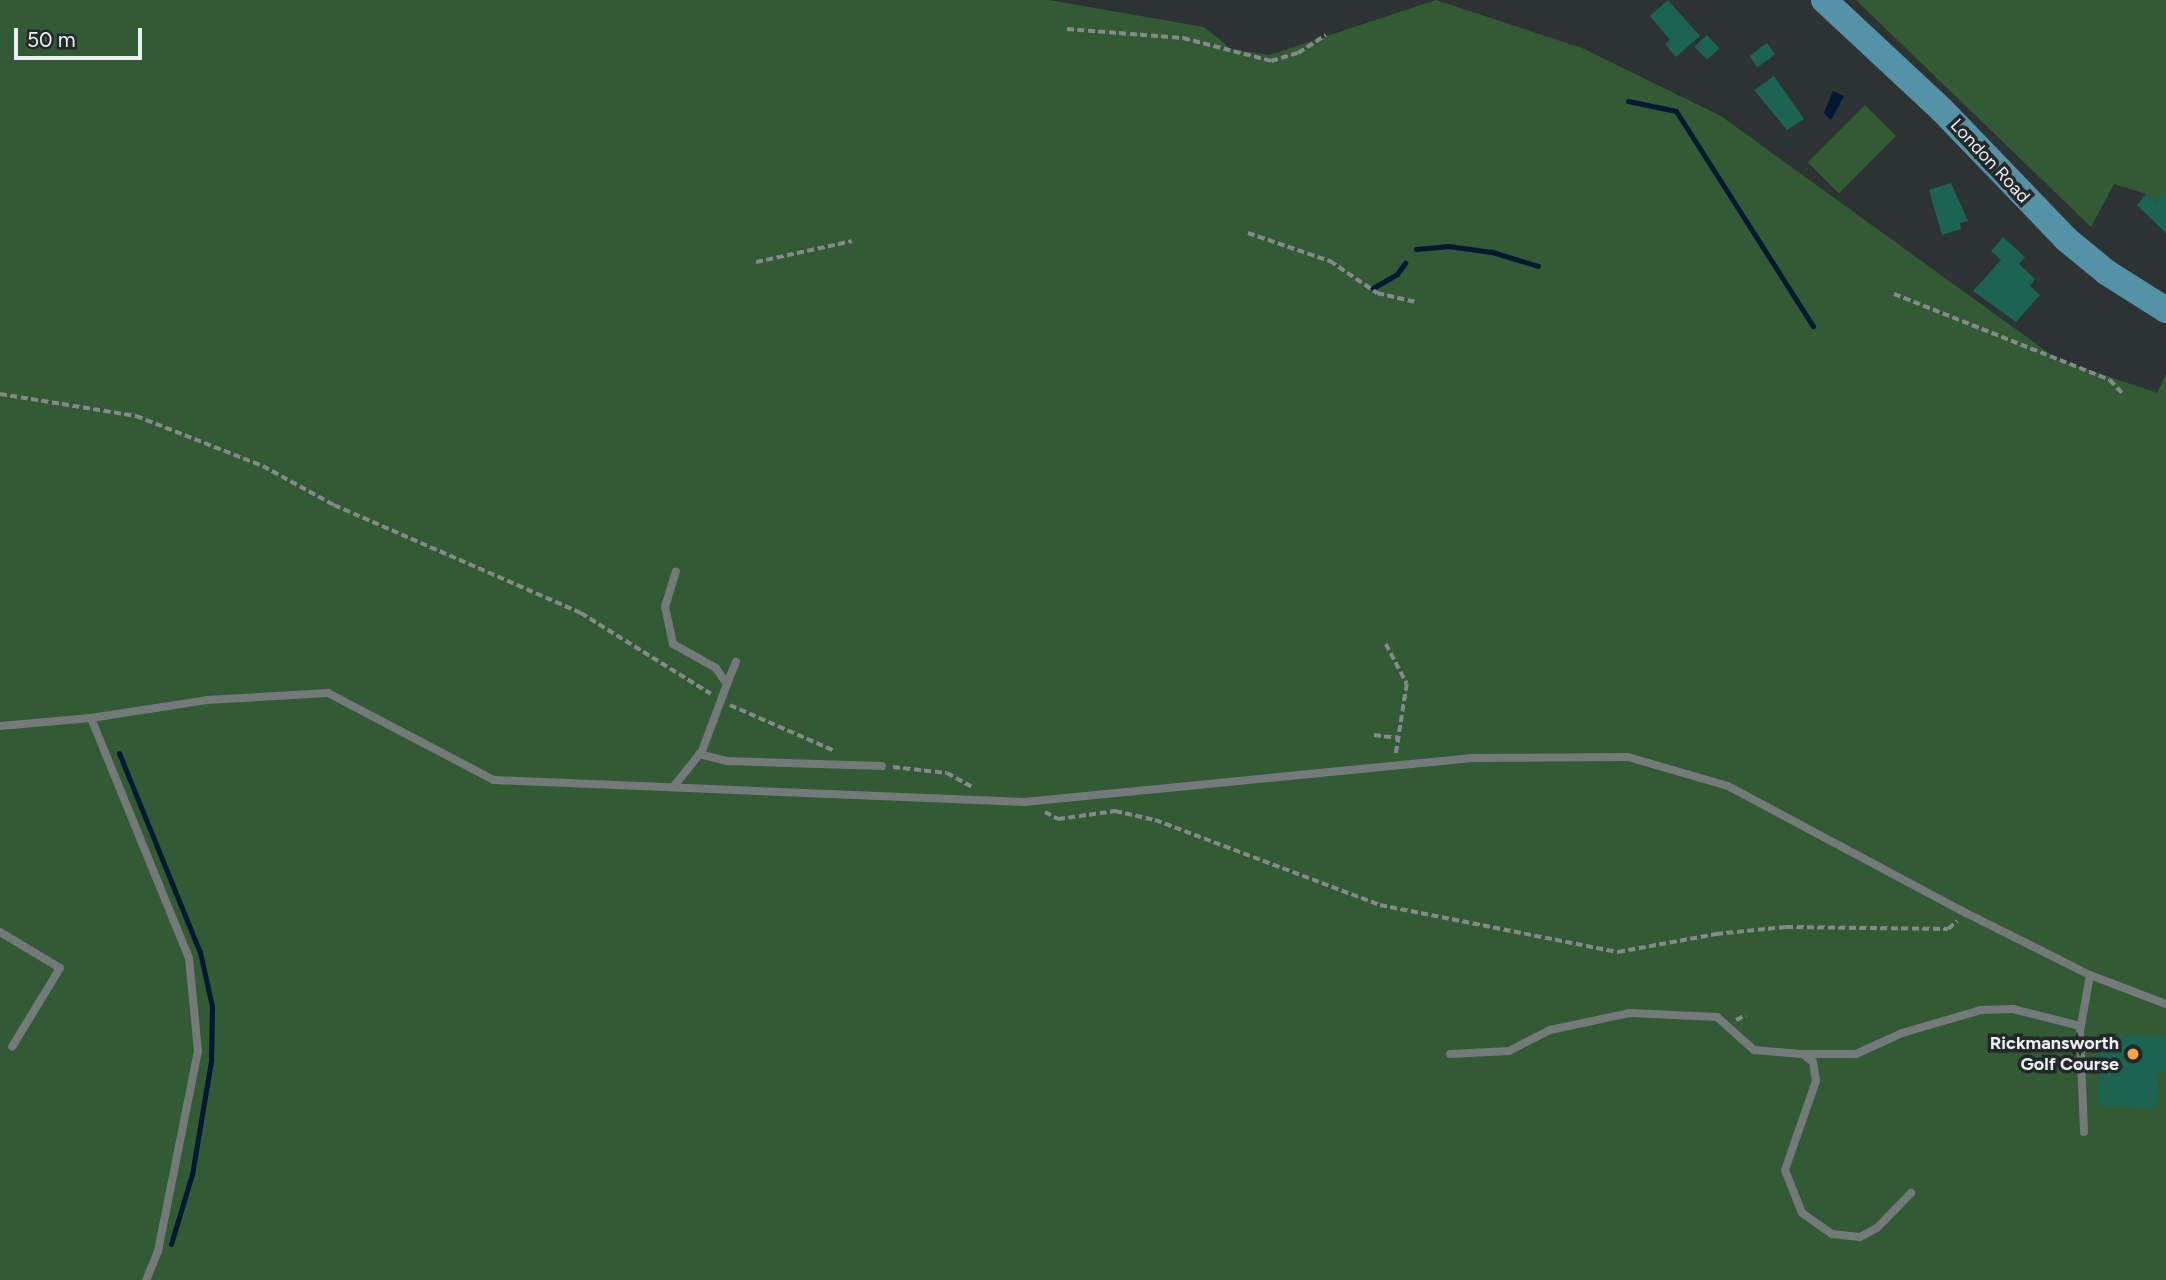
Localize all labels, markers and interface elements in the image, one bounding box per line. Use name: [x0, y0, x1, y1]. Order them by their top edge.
scale bar: [18, 14, 145, 58]
text: 50 m: [27, 27, 76, 52]
street label: London Road: [1946, 115, 2034, 207]
place label: Rickmansworth Golf Course: [1990, 1033, 2119, 1076]
marker: Rickmansworth Golf Course: [2125, 1046, 2141, 1062]

